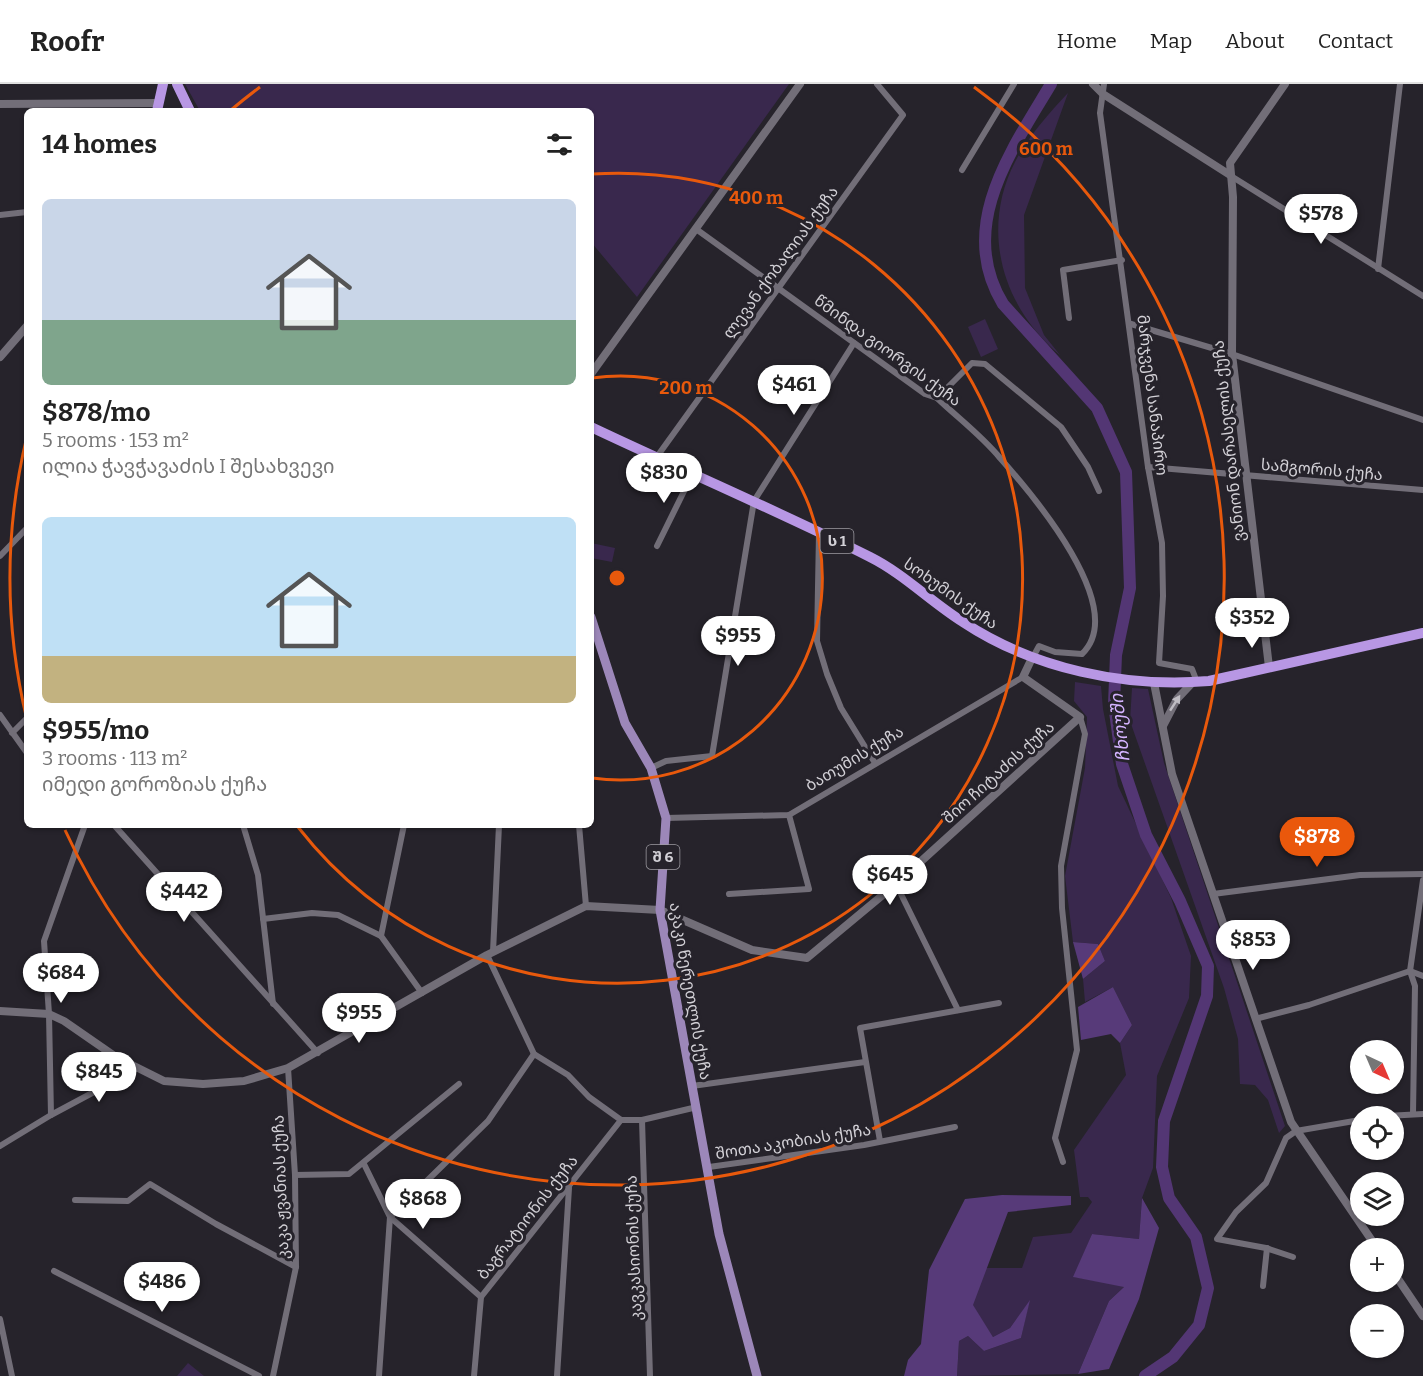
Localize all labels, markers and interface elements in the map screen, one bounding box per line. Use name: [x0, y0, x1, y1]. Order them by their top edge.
text: Roofr: [30, 25, 104, 58]
text: Home: [1057, 28, 1117, 54]
text: Map: [1150, 28, 1192, 54]
text: About: [1225, 28, 1285, 54]
text: Contact: [1318, 28, 1393, 54]
icon: filters: [543, 128, 576, 161]
text: 14 homes: [42, 129, 157, 160]
text: 600 m: [1019, 138, 1073, 160]
street label: ლევან ქობალიას ქუჩა: [719, 182, 843, 343]
text: 400 m: [729, 187, 783, 209]
pin: $578: [1285, 194, 1357, 245]
text: $578: [1298, 201, 1344, 225]
icon: home: [255, 238, 363, 346]
street label: წმინდა გიორგის ქუჩა: [810, 291, 965, 411]
street label: მარჯვენა სანაპირო: [1133, 314, 1172, 476]
street label: ვანიონ დარასელის ქუჩა: [1208, 339, 1250, 543]
pin: $461: [758, 365, 830, 416]
text: $461: [772, 372, 816, 396]
text: 200 m: [659, 377, 713, 399]
text: $878/mo: [42, 397, 150, 428]
text: 5 rooms · 153 m²: [42, 428, 189, 452]
pin: $830: [628, 453, 700, 504]
text: ილია ჭავჭავაძის I შესახვევი: [42, 454, 335, 478]
street label: სამგორის ქუჩა: [1260, 455, 1384, 484]
text: $830: [640, 460, 688, 484]
road number: ს 1: [820, 529, 854, 553]
street label: სოხუმის ქუჩა: [900, 554, 1002, 633]
icon: home: [255, 556, 363, 664]
centre of rings: [607, 568, 627, 588]
pin: $352: [1216, 598, 1288, 649]
text: $352: [1229, 605, 1275, 629]
pin: $955: [702, 616, 774, 667]
text: $955: [715, 623, 761, 647]
water label: ჩხოუში: [1105, 692, 1134, 763]
one-way arrow: [1169, 695, 1180, 711]
text: $955/mo: [42, 715, 149, 746]
street label: შიო ჩიტაძის ქუჩა: [939, 717, 1058, 828]
street label: ბათუმის ქუჩა: [802, 722, 907, 795]
text: 3 rooms · 113 m²: [42, 746, 187, 770]
text: იმედი გოროზიას ქუჩა: [42, 772, 267, 796]
pin: $878: [1281, 817, 1353, 868]
text: $878: [1294, 824, 1340, 848]
road number: შ 6: [646, 845, 680, 869]
pin: $645: [854, 855, 926, 906]
text: $645: [866, 862, 914, 886]
pin: $442: [148, 872, 220, 923]
text: $442: [160, 879, 208, 903]
street label: აკაკი წერეთლის ქუჩა: [665, 901, 715, 1081]
pin: $853: [1217, 920, 1289, 971]
text: $853: [1230, 927, 1276, 951]
pin: $684: [25, 953, 97, 1004]
text: $684: [37, 960, 85, 984]
pin: $955: [323, 993, 395, 1044]
text: $955: [336, 1000, 382, 1024]
north arrow: [1350, 1040, 1404, 1094]
map controls: [1350, 1040, 1404, 1358]
pin: $845: [63, 1052, 135, 1103]
text: $845: [75, 1059, 123, 1083]
button: locate: [1350, 1106, 1404, 1160]
street label: კაკა ჟვანიას ქუჩა: [268, 1114, 293, 1260]
street label: შოთა აკობიას ქუჩა: [714, 1120, 872, 1163]
street label: ბაგრატიონის ქუჩა: [473, 1151, 582, 1283]
button: layers: [1350, 1172, 1404, 1226]
street label: კავკასიონის ქუჩა: [621, 1175, 646, 1321]
pin: $868: [387, 1179, 459, 1230]
text: $868: [399, 1186, 447, 1210]
button: +: [1350, 1238, 1404, 1292]
pin: $486: [126, 1262, 198, 1313]
text: $486: [138, 1269, 186, 1293]
button: −: [1350, 1304, 1404, 1358]

